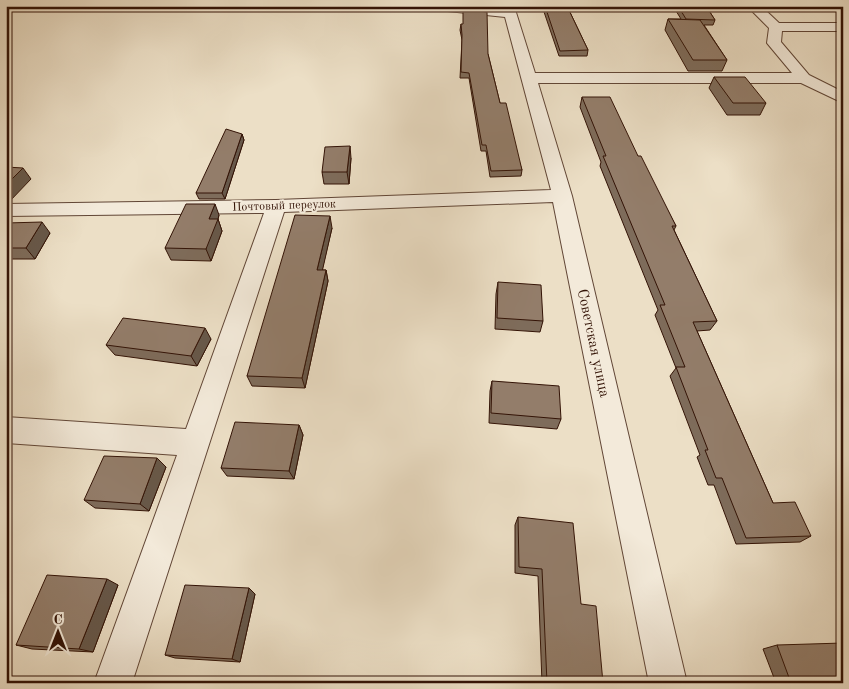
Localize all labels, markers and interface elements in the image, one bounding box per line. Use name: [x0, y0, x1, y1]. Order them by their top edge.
street label: Почтовый переулок: [232, 198, 336, 214]
street label: Советская улица: [574, 288, 611, 399]
north arrow: [32, 606, 82, 656]
text: С: [53, 613, 63, 627]

